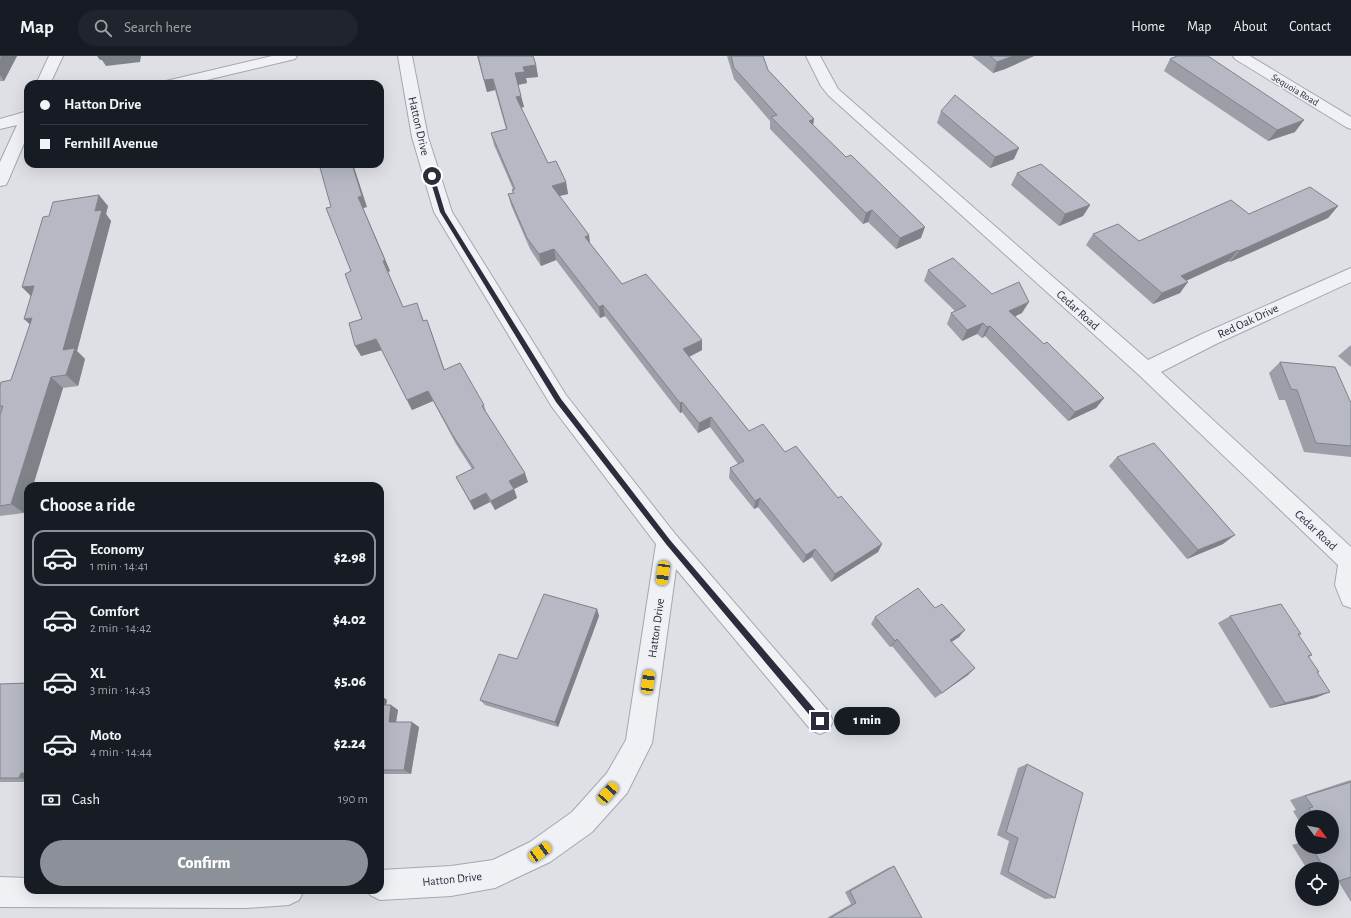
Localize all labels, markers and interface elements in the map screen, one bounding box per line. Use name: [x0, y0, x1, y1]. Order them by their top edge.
search box: [78, 10, 358, 46]
icon: search: [92, 17, 114, 39]
text: Map: [20, 18, 54, 37]
text: Search here: [124, 20, 192, 35]
text: Home: [1131, 20, 1165, 34]
text: Map: [1187, 20, 1211, 34]
text: About: [1233, 20, 1267, 34]
text: Contact: [1289, 20, 1331, 34]
street label: Sequoia Road: [1270, 72, 1320, 108]
street label: Hatton Drive: [406, 95, 432, 157]
text: Hatton Drive: [64, 97, 141, 112]
text: Fernhill Avenue: [64, 136, 158, 151]
route start: [423, 167, 441, 185]
street label: Cedar Road: [1054, 288, 1102, 332]
street label: Red Oak Drive: [1216, 302, 1280, 340]
text: Choose a ride: [40, 497, 135, 515]
street label: Cedar Road: [1293, 508, 1339, 552]
icon: car: [42, 540, 78, 576]
text: Economy: [90, 542, 144, 557]
text: $2.98: [334, 550, 366, 565]
text: 1 min · 14:41: [90, 560, 149, 573]
car: [655, 560, 671, 586]
street label: Hatton Drive: [646, 598, 666, 658]
icon: car: [42, 602, 78, 638]
text: Comfort: [90, 604, 139, 619]
text: $4.02: [333, 612, 366, 627]
text: 2 min · 14:42: [90, 622, 151, 635]
icon: car: [42, 664, 78, 700]
text: XL: [90, 666, 106, 681]
car: [640, 669, 656, 695]
text: $5.06: [334, 674, 366, 689]
text: 3 min · 14:43: [90, 684, 150, 697]
callout: 1 min: [834, 707, 900, 735]
route end: [811, 712, 829, 730]
text: 1 min: [853, 714, 881, 727]
icon: car: [42, 726, 78, 762]
text: Moto: [90, 728, 122, 743]
text: $2.24: [334, 736, 366, 751]
text: 4 min · 14:44: [90, 746, 152, 759]
car: [596, 780, 620, 806]
icon: cash: [40, 789, 62, 811]
text: Cash: [72, 792, 100, 807]
text: 190 m: [338, 793, 368, 806]
north arrow: [1295, 810, 1339, 854]
map controls: [1295, 810, 1339, 906]
button: Confirm: [40, 840, 368, 886]
car: [527, 840, 553, 864]
button: locate: [1295, 862, 1339, 906]
street label: Hatton Drive: [422, 870, 482, 888]

